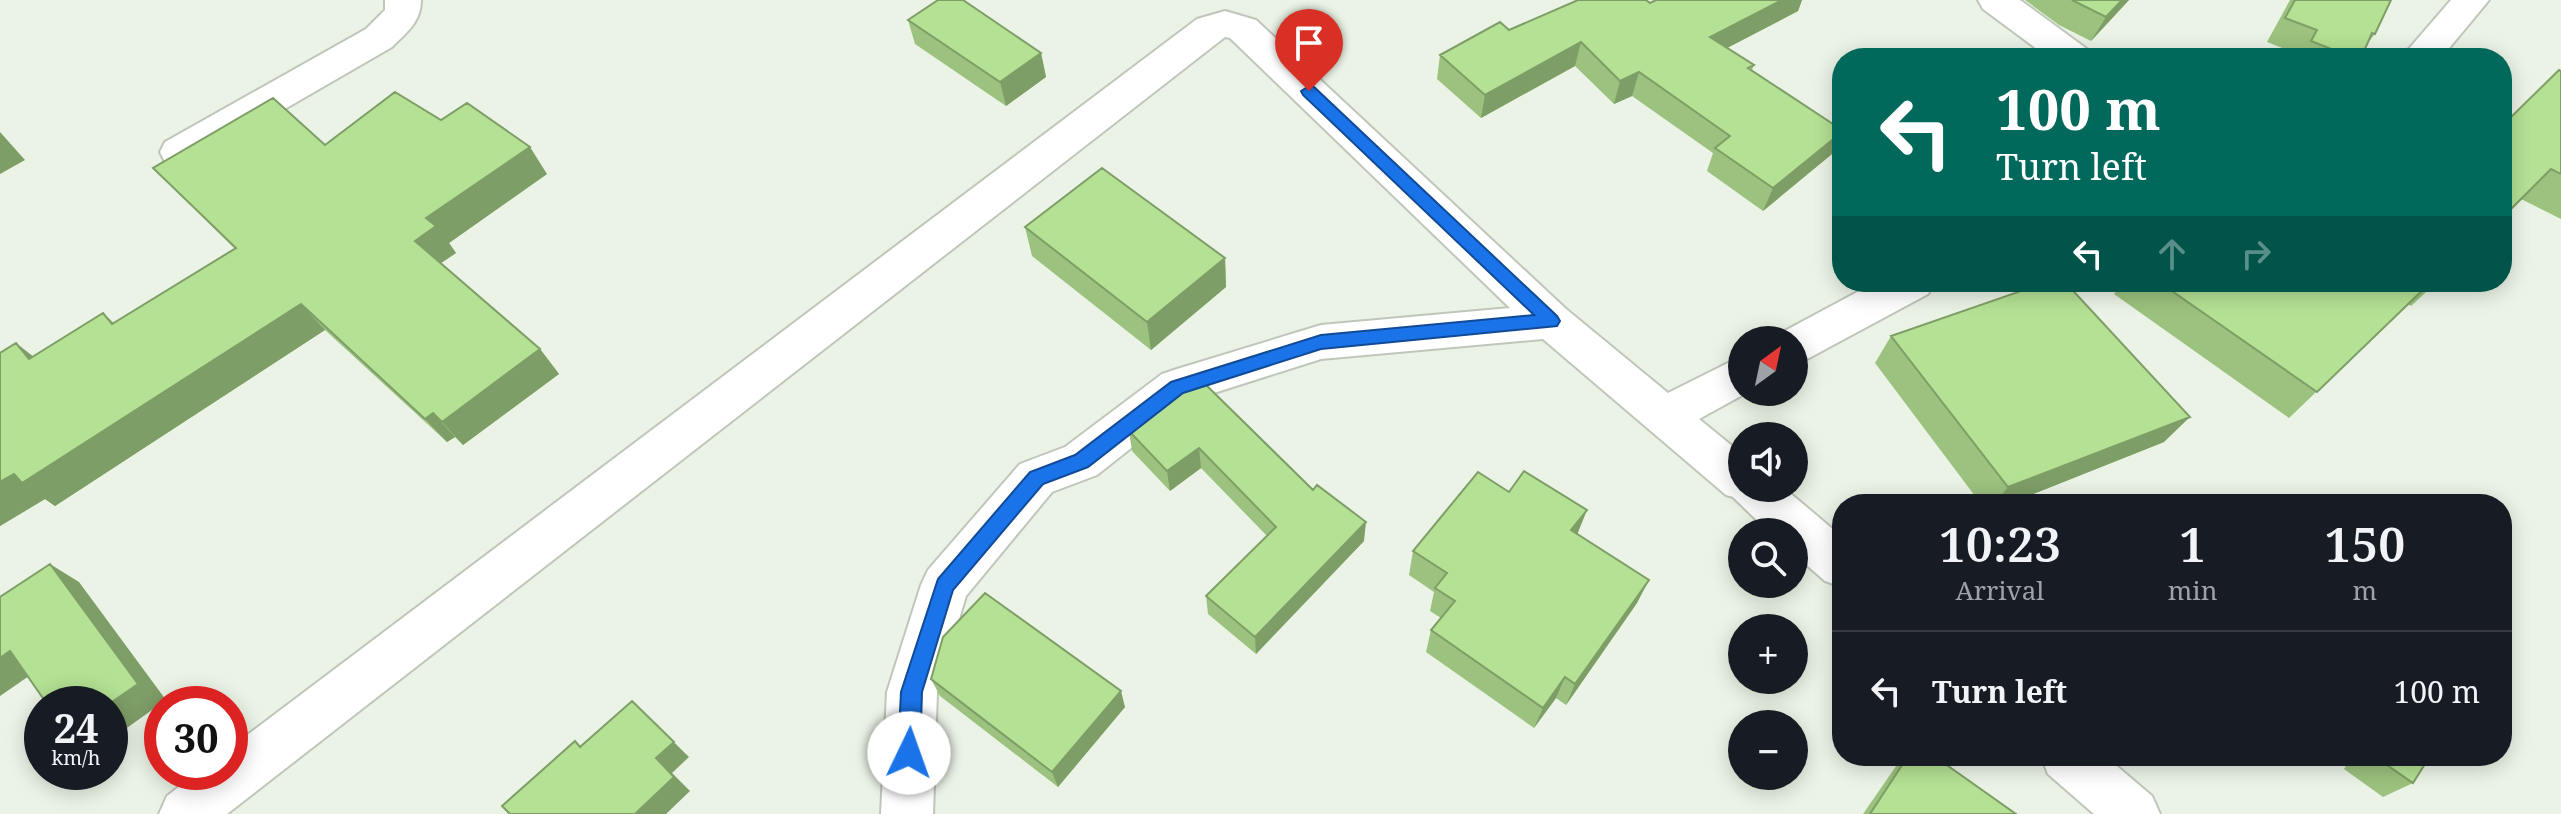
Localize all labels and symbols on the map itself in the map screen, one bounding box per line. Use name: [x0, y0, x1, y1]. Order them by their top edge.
pin: [1275, 9, 1343, 91]
north arrow: [1728, 326, 1808, 406]
speed limit sign: 30: [144, 686, 248, 790]
position arrow: [867, 711, 951, 795]

